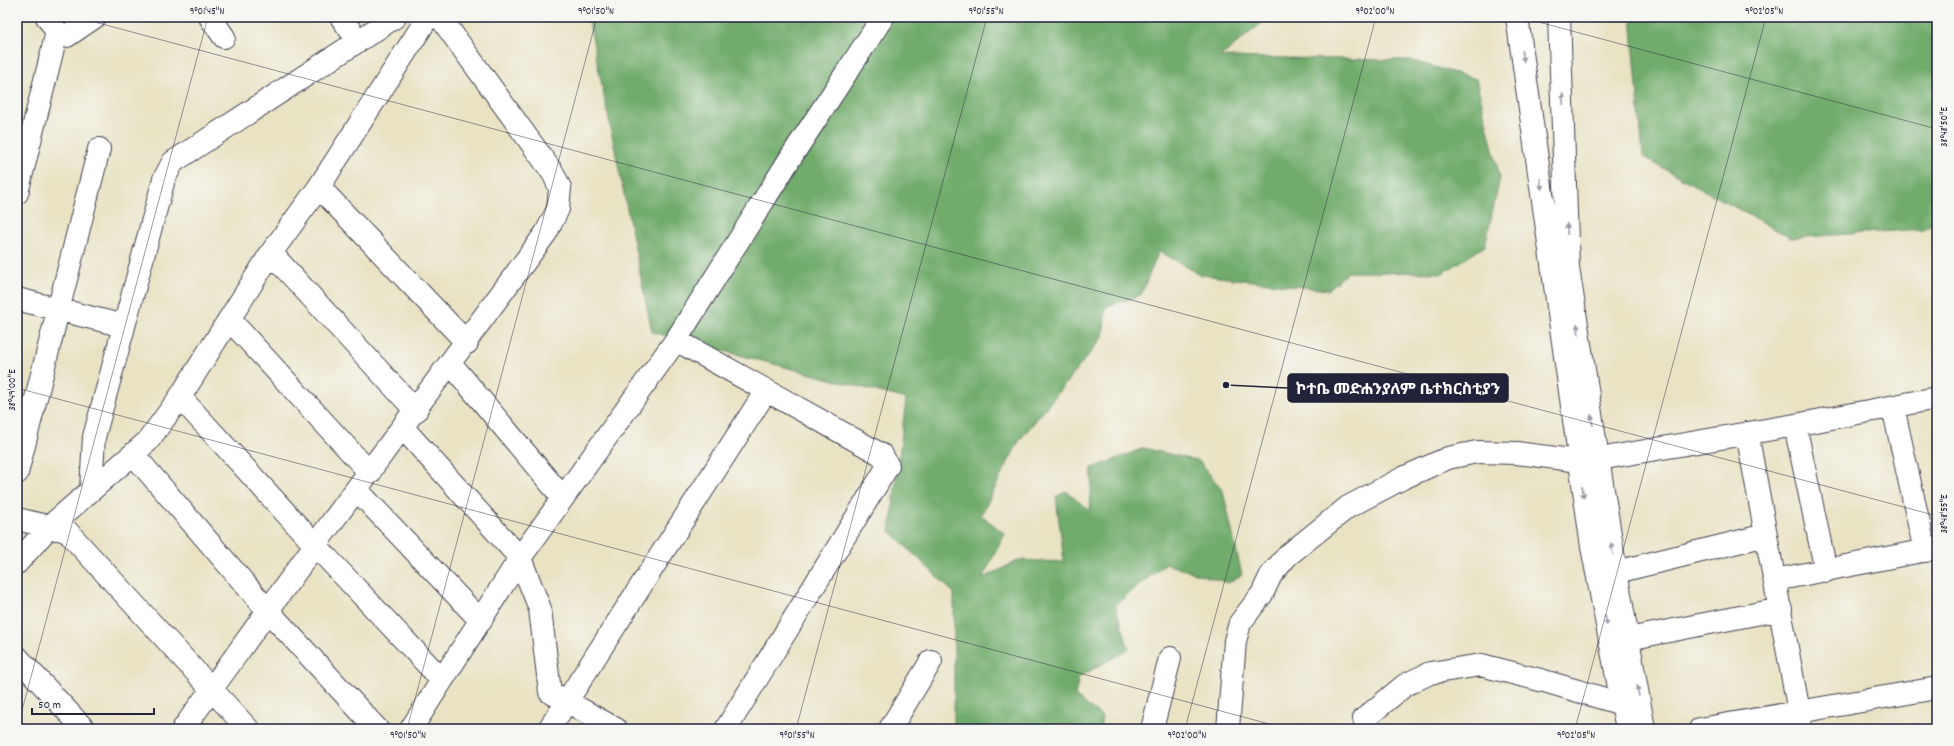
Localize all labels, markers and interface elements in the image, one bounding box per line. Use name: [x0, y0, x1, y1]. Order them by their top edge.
text: 9°01'45"N: [190, 5, 224, 19]
text: 9°01'50"N: [578, 5, 614, 19]
text: 9°01'55"N: [968, 5, 1004, 19]
text: 9°02'00"N: [1356, 5, 1395, 19]
text: 9°02'05"N: [1745, 5, 1783, 19]
one-way arrow: [1520, 49, 1526, 62]
one-way arrow: [1560, 92, 1566, 105]
text: 38°48'50"E: [1938, 107, 1952, 147]
one-way arrow: [1538, 178, 1544, 190]
one-way arrow: [1564, 222, 1570, 235]
one-way arrow: [1575, 323, 1581, 335]
text: 38°49'00"E: [6, 369, 20, 411]
callout: ኮተቤ መድሐንያለም ቤተክርስቲያን: [1288, 374, 1508, 402]
text: ኮተቤ መድሐንያለም ቤተክርስቲያን: [1296, 379, 1501, 402]
one-way arrow: [1589, 414, 1595, 426]
one-way arrow: [1580, 486, 1586, 498]
text: 38°48'55"E: [1938, 494, 1952, 534]
one-way arrow: [1609, 543, 1615, 555]
one-way arrow: [1603, 614, 1609, 626]
one-way arrow: [1634, 684, 1640, 697]
scale bar: [32, 690, 154, 716]
text: 50 m: [38, 697, 61, 714]
text: 9°01'50"N: [390, 729, 426, 743]
text: 9°01'55"N: [779, 729, 815, 743]
text: 9°02'00"N: [1168, 729, 1207, 743]
text: 9°02'05"N: [1557, 729, 1595, 743]

